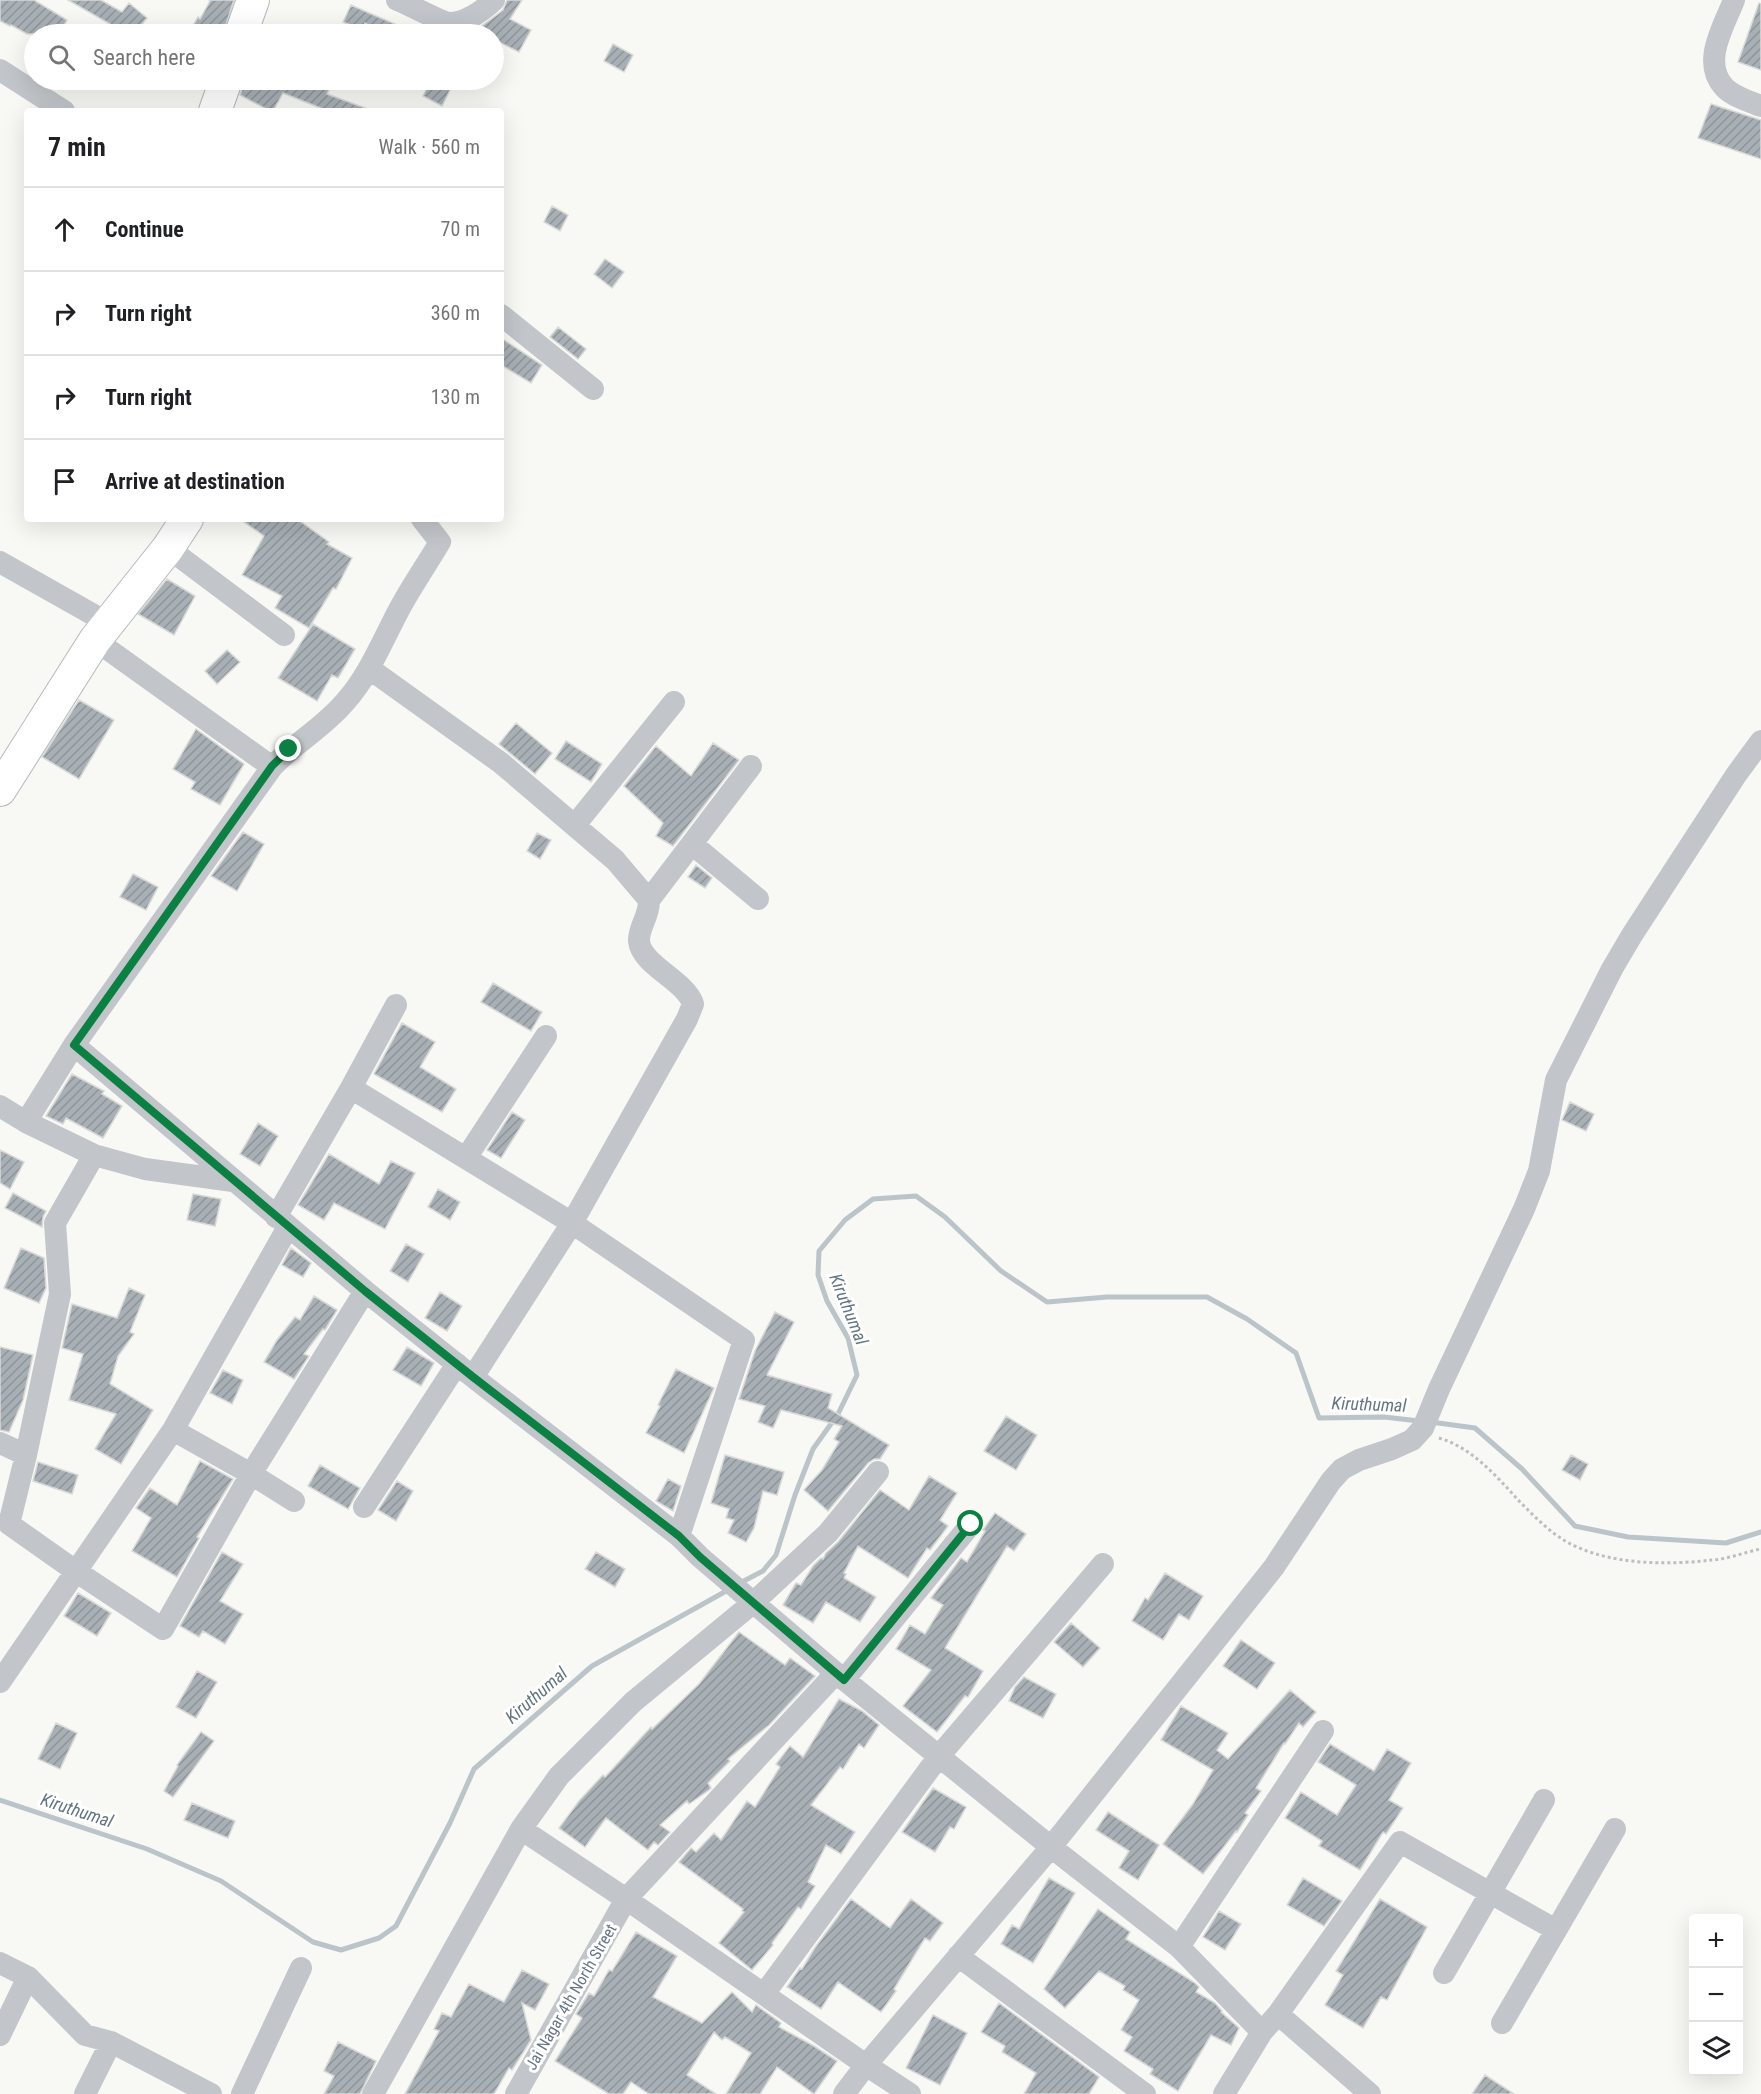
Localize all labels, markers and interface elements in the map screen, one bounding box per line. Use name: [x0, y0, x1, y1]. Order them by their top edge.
search box: [24, 24, 504, 90]
icon: search: [45, 41, 78, 74]
text: Search here: [93, 45, 195, 70]
text: 7 min: [48, 132, 106, 162]
text: Walk · 560 m: [379, 135, 480, 159]
icon: ahead: [48, 213, 81, 246]
text: Continue: [105, 217, 184, 242]
text: 70 m: [441, 217, 480, 241]
icon: right: [48, 297, 81, 330]
text: Turn right: [105, 301, 192, 326]
text: 360 m: [431, 301, 480, 325]
icon: right: [48, 381, 81, 414]
text: Turn right: [105, 385, 192, 410]
text: 130 m: [431, 385, 480, 409]
icon: arrive: [48, 465, 81, 498]
text: Arrive at destination: [105, 469, 285, 494]
route end: [275, 735, 301, 761]
water label: Kiruthumal: [825, 1270, 873, 1349]
water label: Kiruthumal: [1331, 1392, 1408, 1416]
route start: [957, 1510, 983, 1536]
water label: Kiruthumal: [501, 1662, 572, 1727]
water label: Kiruthumal: [38, 1788, 117, 1832]
map controls: [1689, 1914, 1743, 2076]
button: +: [1689, 1914, 1743, 1968]
street label: Jai Nagar 4th North Street: [521, 1920, 621, 2073]
button: −: [1689, 1968, 1743, 2022]
button: layers: [1689, 2022, 1743, 2076]

